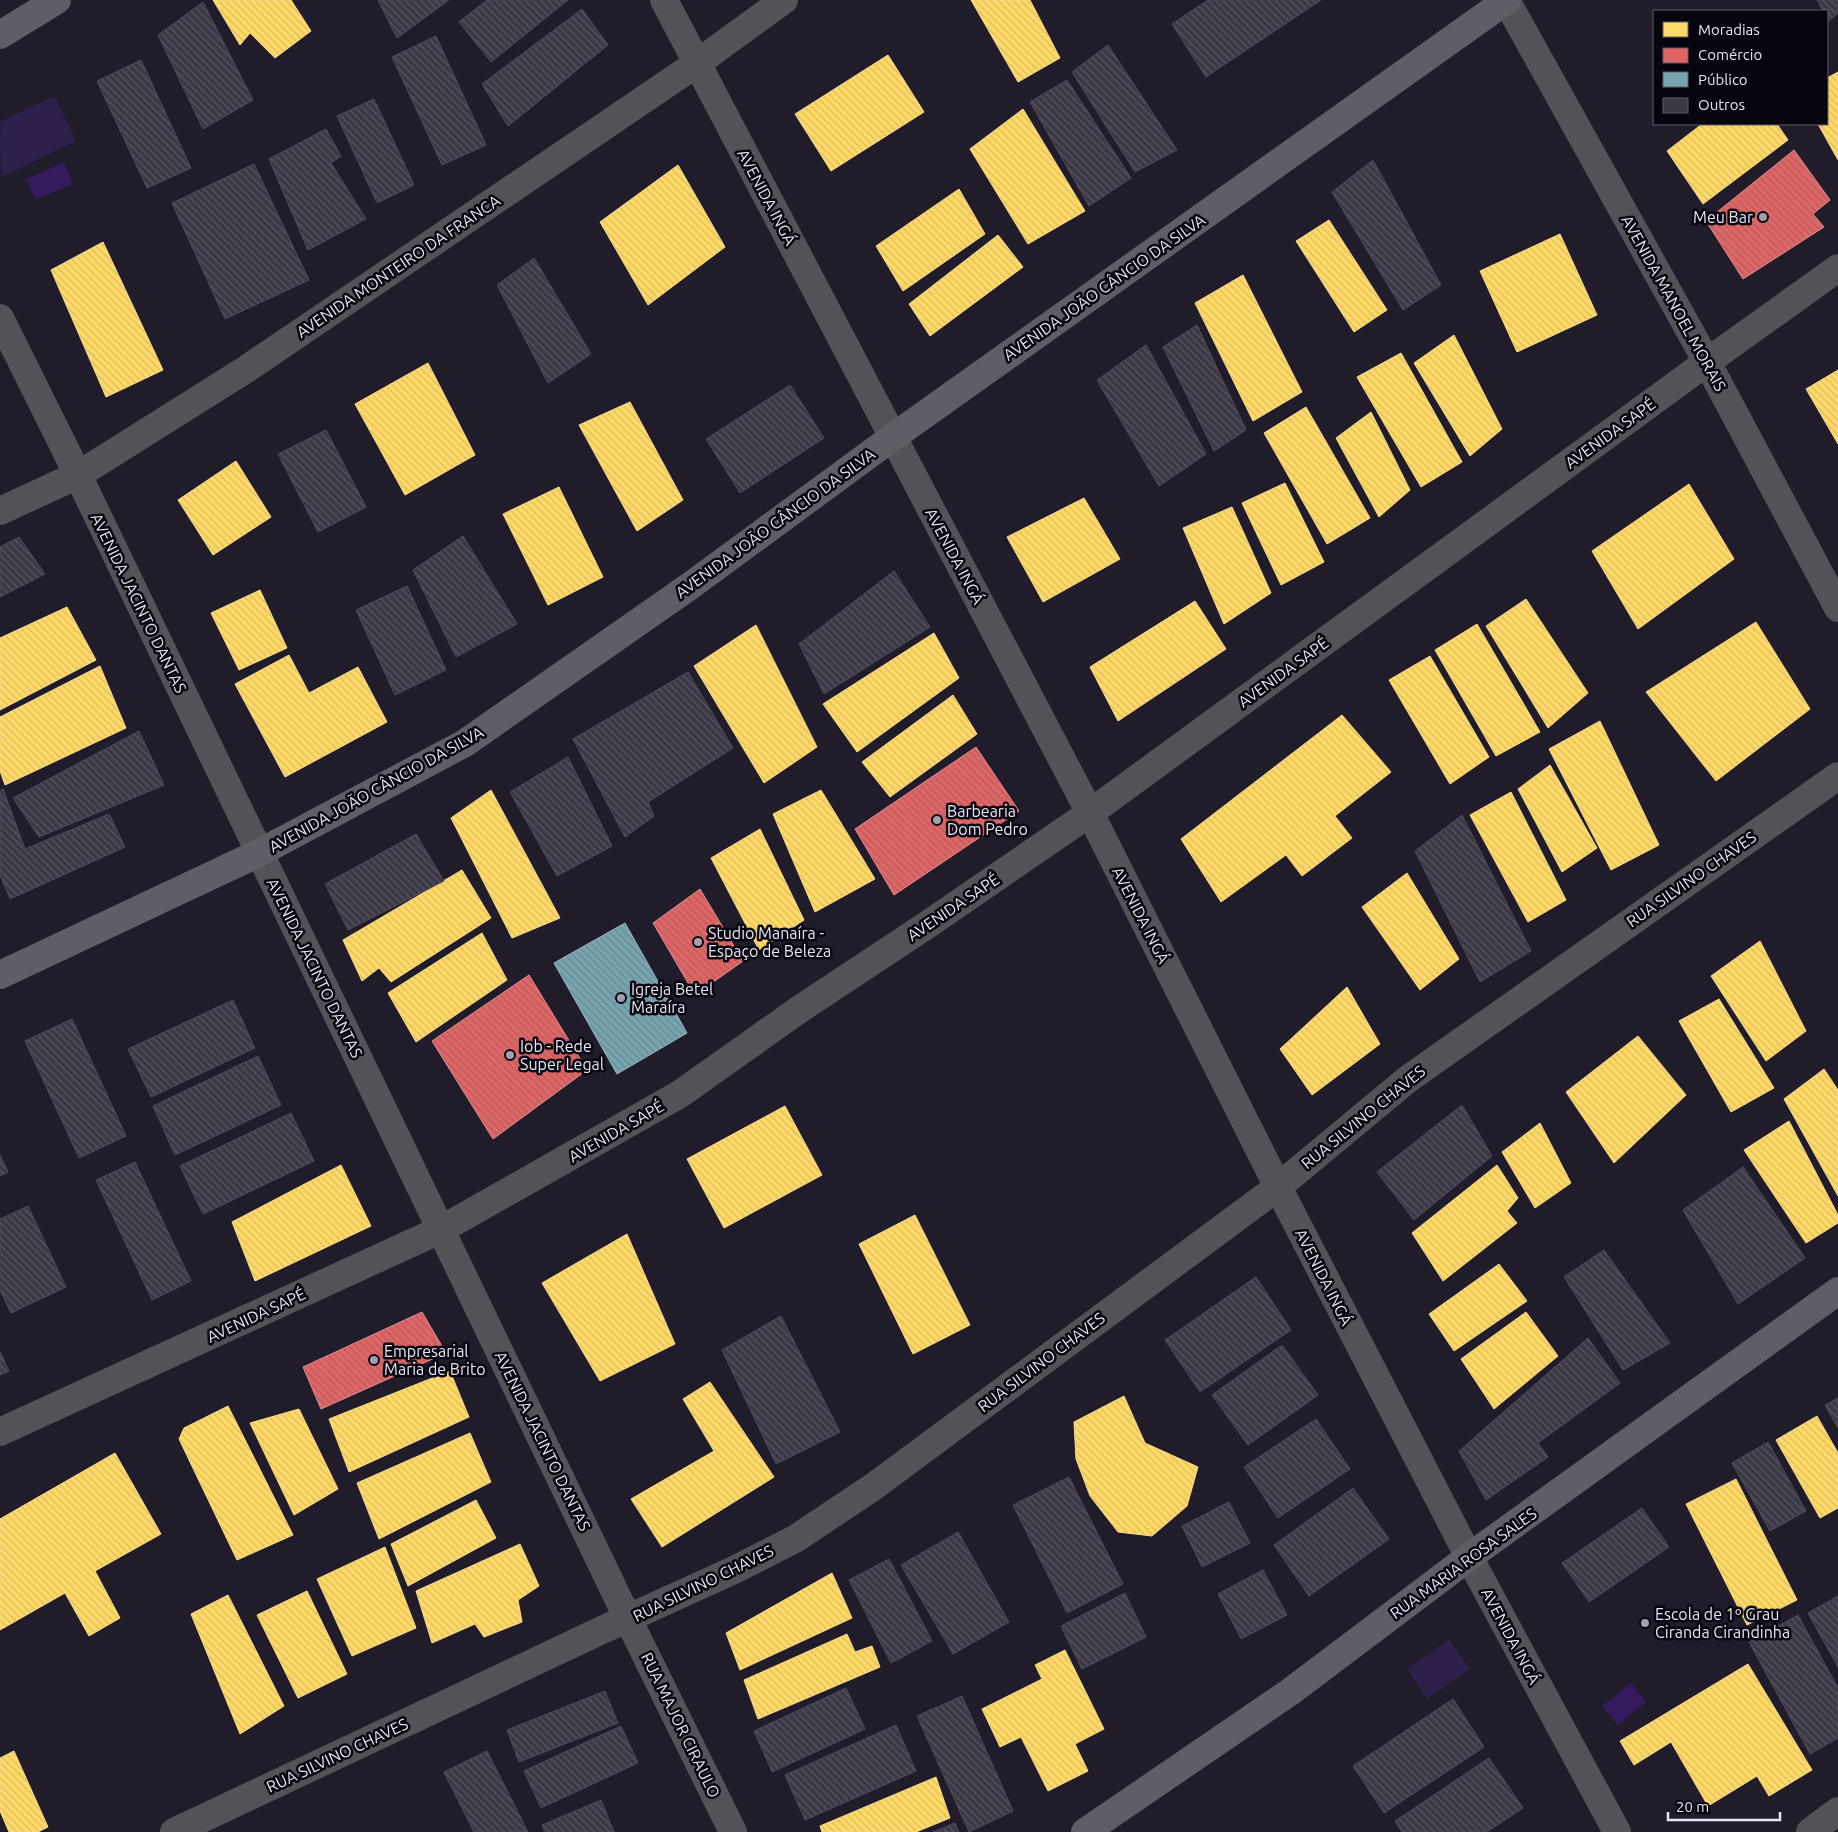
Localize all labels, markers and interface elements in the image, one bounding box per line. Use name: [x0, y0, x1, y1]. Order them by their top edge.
legend: [1653, 10, 1828, 125]
text: Moradias: [1698, 21, 1760, 38]
text: Comércio: [1698, 46, 1762, 63]
text: Público: [1698, 71, 1748, 88]
text: Outros: [1698, 96, 1745, 113]
street label: AVENIDA INGÁ: [734, 145, 802, 249]
street label: AVENIDA MONTEIRO DA FRANCA: [293, 191, 504, 341]
place label: Meu Bar: [1693, 208, 1753, 226]
street label: AVENIDA JOÃO CÂNCIO DA SILVA: [999, 209, 1209, 364]
marker: Meu Bar: [1757, 211, 1769, 223]
street label: AVENIDA MANOEL MORAIS: [1618, 212, 1730, 394]
street label: AVENIDA SAPÉ: [1560, 393, 1658, 472]
street label: AVENIDA JOÃO CÂNCIO DA SILVA: [671, 443, 879, 601]
street label: AVENIDA INGÁ: [922, 504, 990, 608]
street label: AVENIDA JACINTO DANTAS: [88, 510, 190, 696]
street label: AVENIDA SAPÉ: [1233, 632, 1331, 711]
street label: AVENIDA JOÃO CÂNCIO DA SILVA: [265, 721, 487, 856]
place label: Barbearia Dom Pedro: [947, 802, 1028, 838]
marker: Barbearia Dom Pedro: [931, 814, 943, 826]
street label: RUA SILVINO CHAVES: [1623, 827, 1759, 931]
street label: AVENIDA INGÁ: [1109, 863, 1175, 967]
street label: AVENIDA SAPÉ: [903, 868, 1002, 944]
street label: AVENIDA JACINTO DANTAS: [264, 875, 366, 1061]
place label: Studio Manaíra - Espaço de Beleza: [708, 924, 831, 960]
marker: Studio Manaíra - Espaço de Beleza: [692, 936, 704, 948]
place label: Igreja Betel Maraíra: [631, 980, 713, 1016]
marker: Igreja Betel Maraíra: [615, 992, 627, 1004]
place label: Iob - Rede Super Legal: [520, 1037, 604, 1073]
marker: Iob - Rede Super Legal: [504, 1049, 516, 1061]
street label: RUA SILVINO CHAVES: [1298, 1062, 1428, 1172]
street label: AVENIDA SAPÉ: [564, 1095, 667, 1165]
street label: AVENIDA INGÁ: [1292, 1225, 1358, 1329]
street label: AVENIDA SAPÉ: [203, 1282, 308, 1346]
street label: RUA SILVINO CHAVES: [974, 1308, 1108, 1416]
place label: Empresarial Maria de Brito: [384, 1342, 486, 1378]
street label: AVENIDA JACINTO DANTAS: [492, 1348, 594, 1534]
marker: Empresarial Maria de Brito: [368, 1354, 380, 1366]
street label: RUA MARIA ROSA SALES: [1386, 1504, 1540, 1622]
street label: RUA SILVINO CHAVES: [630, 1541, 776, 1625]
street label: AVENIDA INGÁ: [1478, 1584, 1546, 1688]
place label: Escola de 1º Grau Ciranda Cirandinha: [1655, 1605, 1790, 1641]
marker: Escola de 1º Grau Ciranda Cirandinha: [1639, 1617, 1651, 1629]
street label: RUA MAJOR CIRAULO: [638, 1649, 724, 1801]
street label: RUA SILVINO CHAVES: [263, 1714, 411, 1796]
scale bar: [1668, 1790, 1780, 1822]
text: 20 m: [1676, 1798, 1709, 1815]

